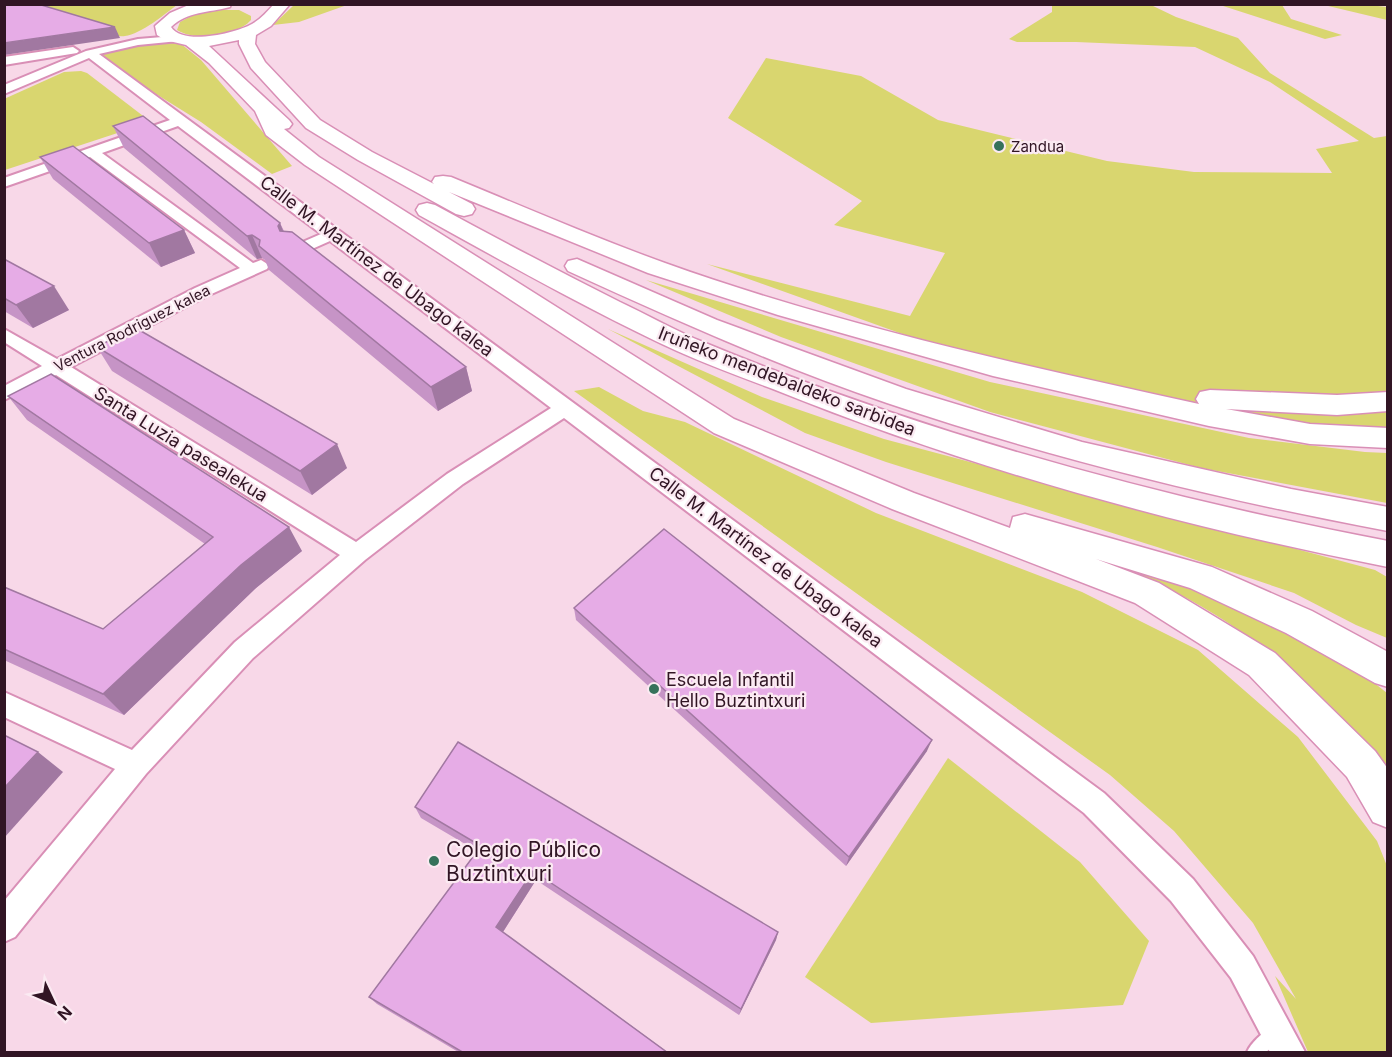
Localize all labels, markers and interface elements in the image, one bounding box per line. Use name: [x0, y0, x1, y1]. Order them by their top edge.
place label: Zandua: [1011, 137, 1064, 156]
marker: Zandua: [992, 139, 1006, 153]
street label: Calle M. Martínez de Ubago kalea: [256, 171, 498, 361]
street label: Ventura Rodriguez kalea: [51, 280, 213, 376]
street label: Iruñeko mendebaldeko sarbidea: [656, 322, 918, 440]
street label: Santa Luzia pasealekua: [90, 382, 272, 506]
street label: Calle M. Martínez de Ubago kalea: [645, 462, 887, 652]
place label: Escuela Infantil Hello Buztintxuri: [666, 669, 805, 711]
marker: Escuela Infantil Hello Buztintxuri: [647, 682, 661, 696]
place label: Colegio Público Buztintxuri: [446, 837, 601, 886]
marker: Colegio Público Buztintxuri: [427, 854, 441, 868]
north arrow: [24, 973, 84, 1033]
text: N: [53, 1002, 76, 1025]

